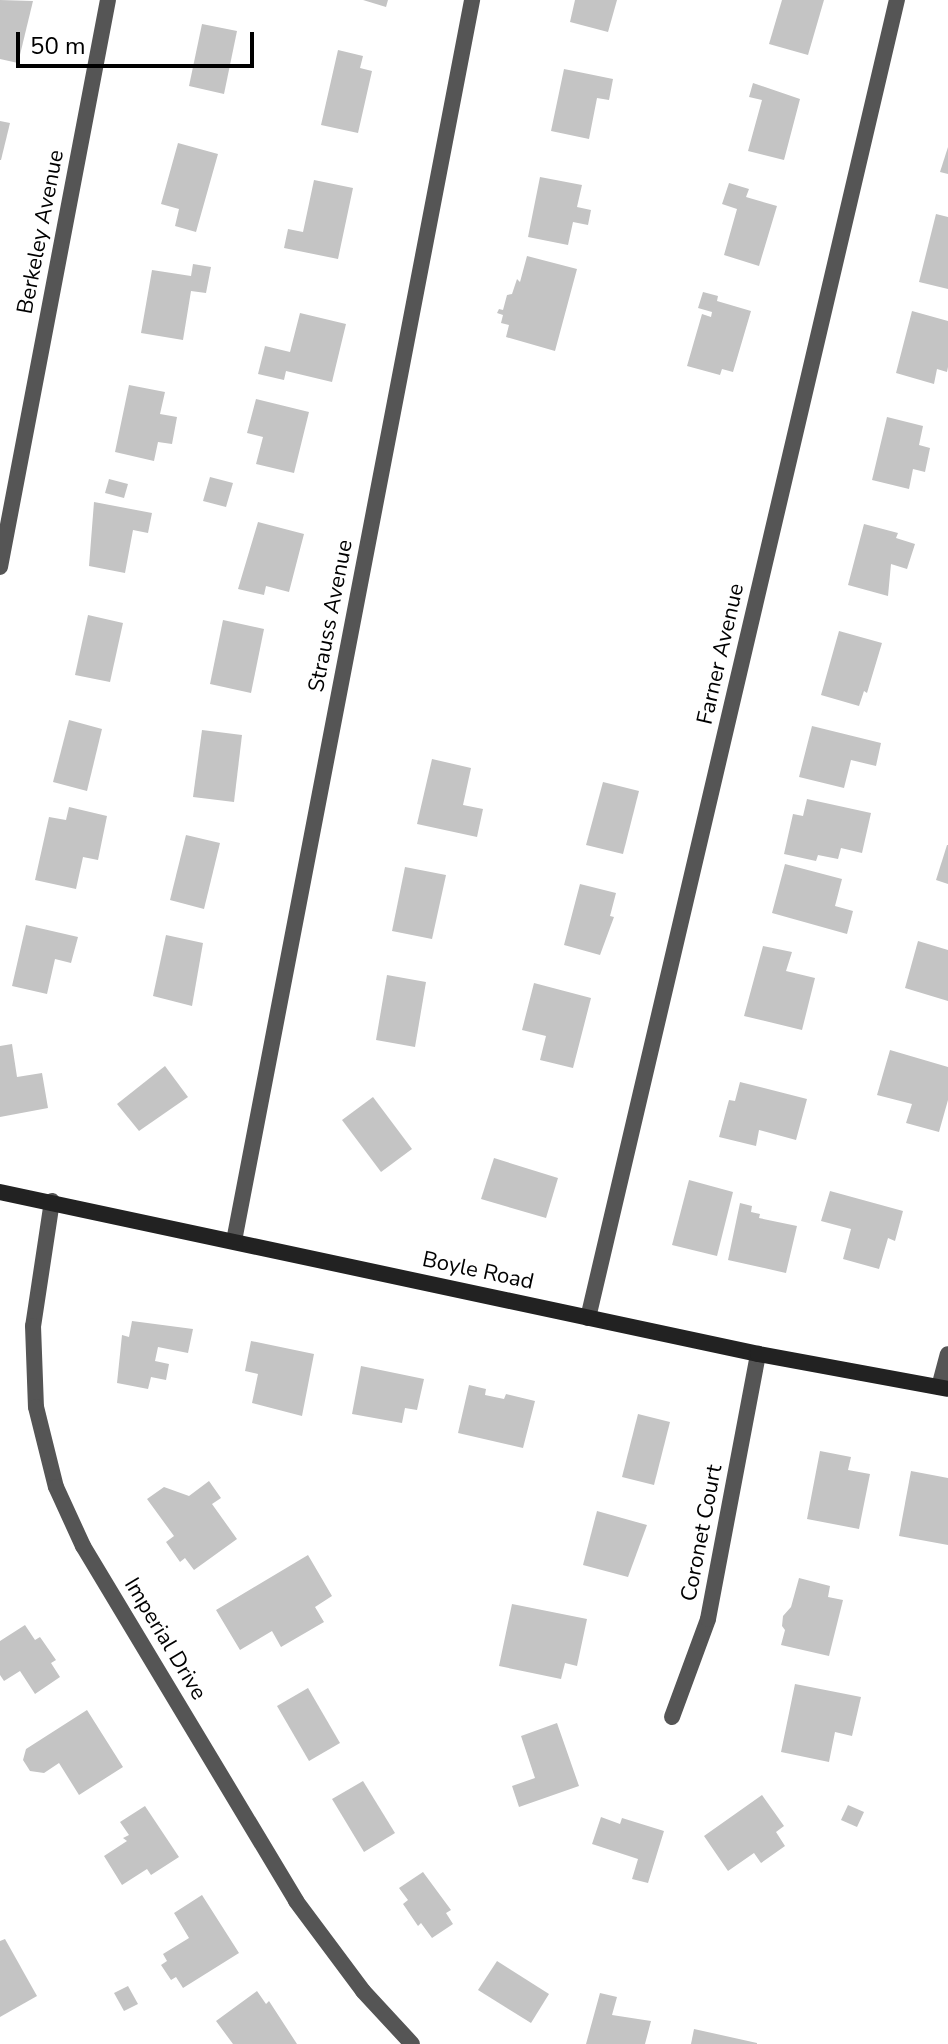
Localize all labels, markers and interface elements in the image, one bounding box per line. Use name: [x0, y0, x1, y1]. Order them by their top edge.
scale bar: [20, 16, 258, 66]
text: 50 m: [30, 30, 86, 62]
street label: Berkeley Avenue: [12, 148, 70, 316]
street label: Strauss Avenue: [303, 538, 359, 694]
street label: Farner Avenue: [692, 581, 750, 727]
street label: Boyle Road: [420, 1246, 536, 1296]
street label: Coronet Court: [676, 1462, 728, 1604]
street label: Imperial Drive: [118, 1573, 212, 1705]

